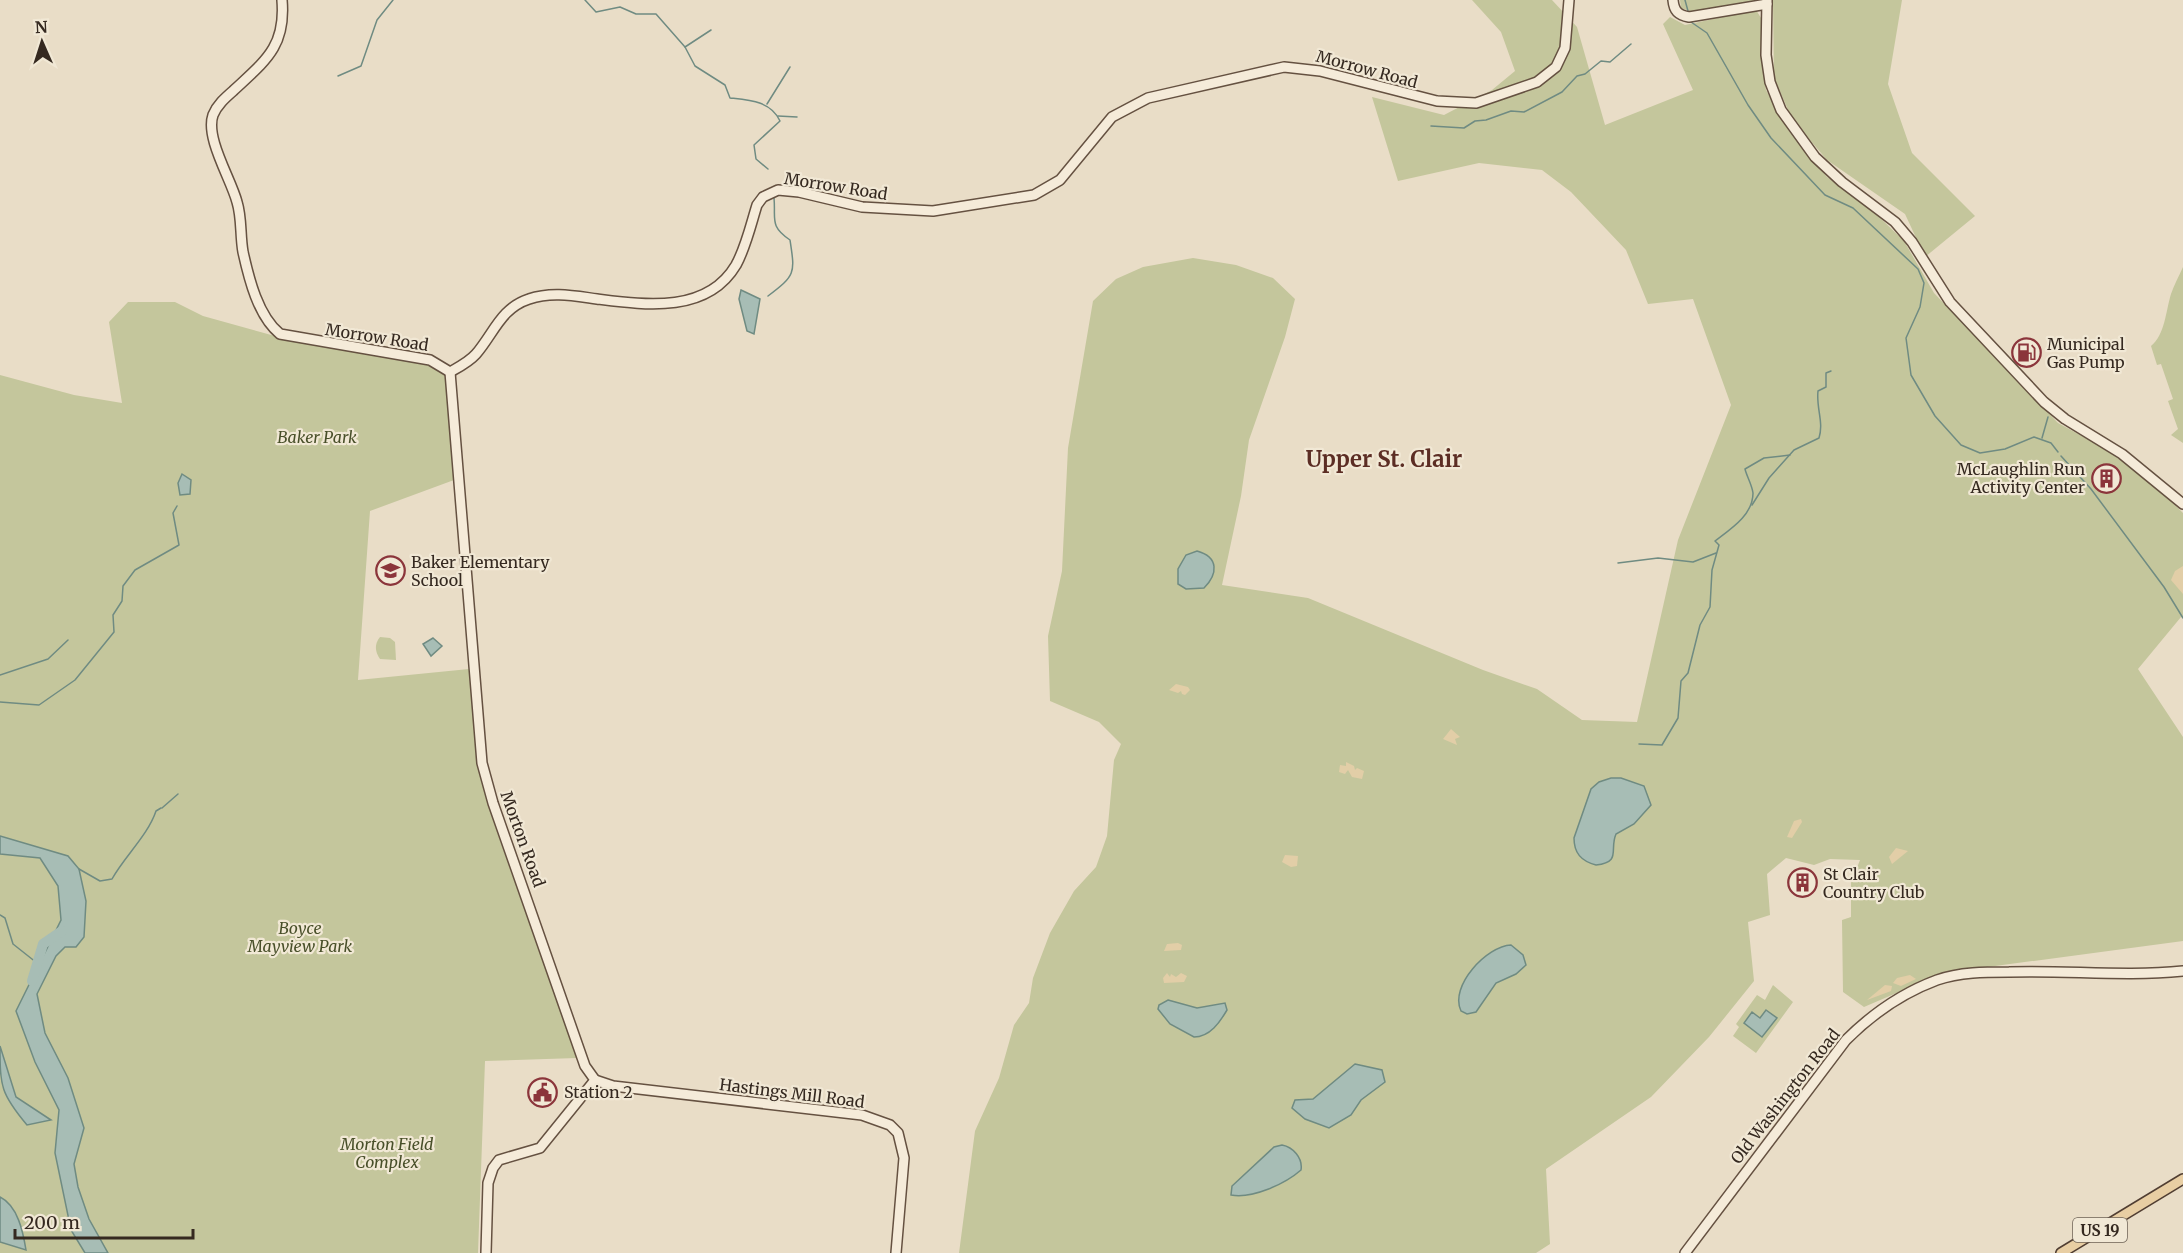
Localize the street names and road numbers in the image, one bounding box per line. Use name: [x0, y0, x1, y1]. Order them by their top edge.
street label: Morrow Road: [1314, 46, 1420, 92]
street label: Morrow Road: [783, 168, 889, 204]
street label: Morrow Road: [324, 319, 430, 355]
street label: Morton Road: [496, 788, 550, 890]
street label: Old Washington Road: [1726, 1024, 1844, 1167]
street label: Hastings Mill Road: [718, 1074, 866, 1112]
road number: US 19: [2073, 1218, 2127, 1242]

